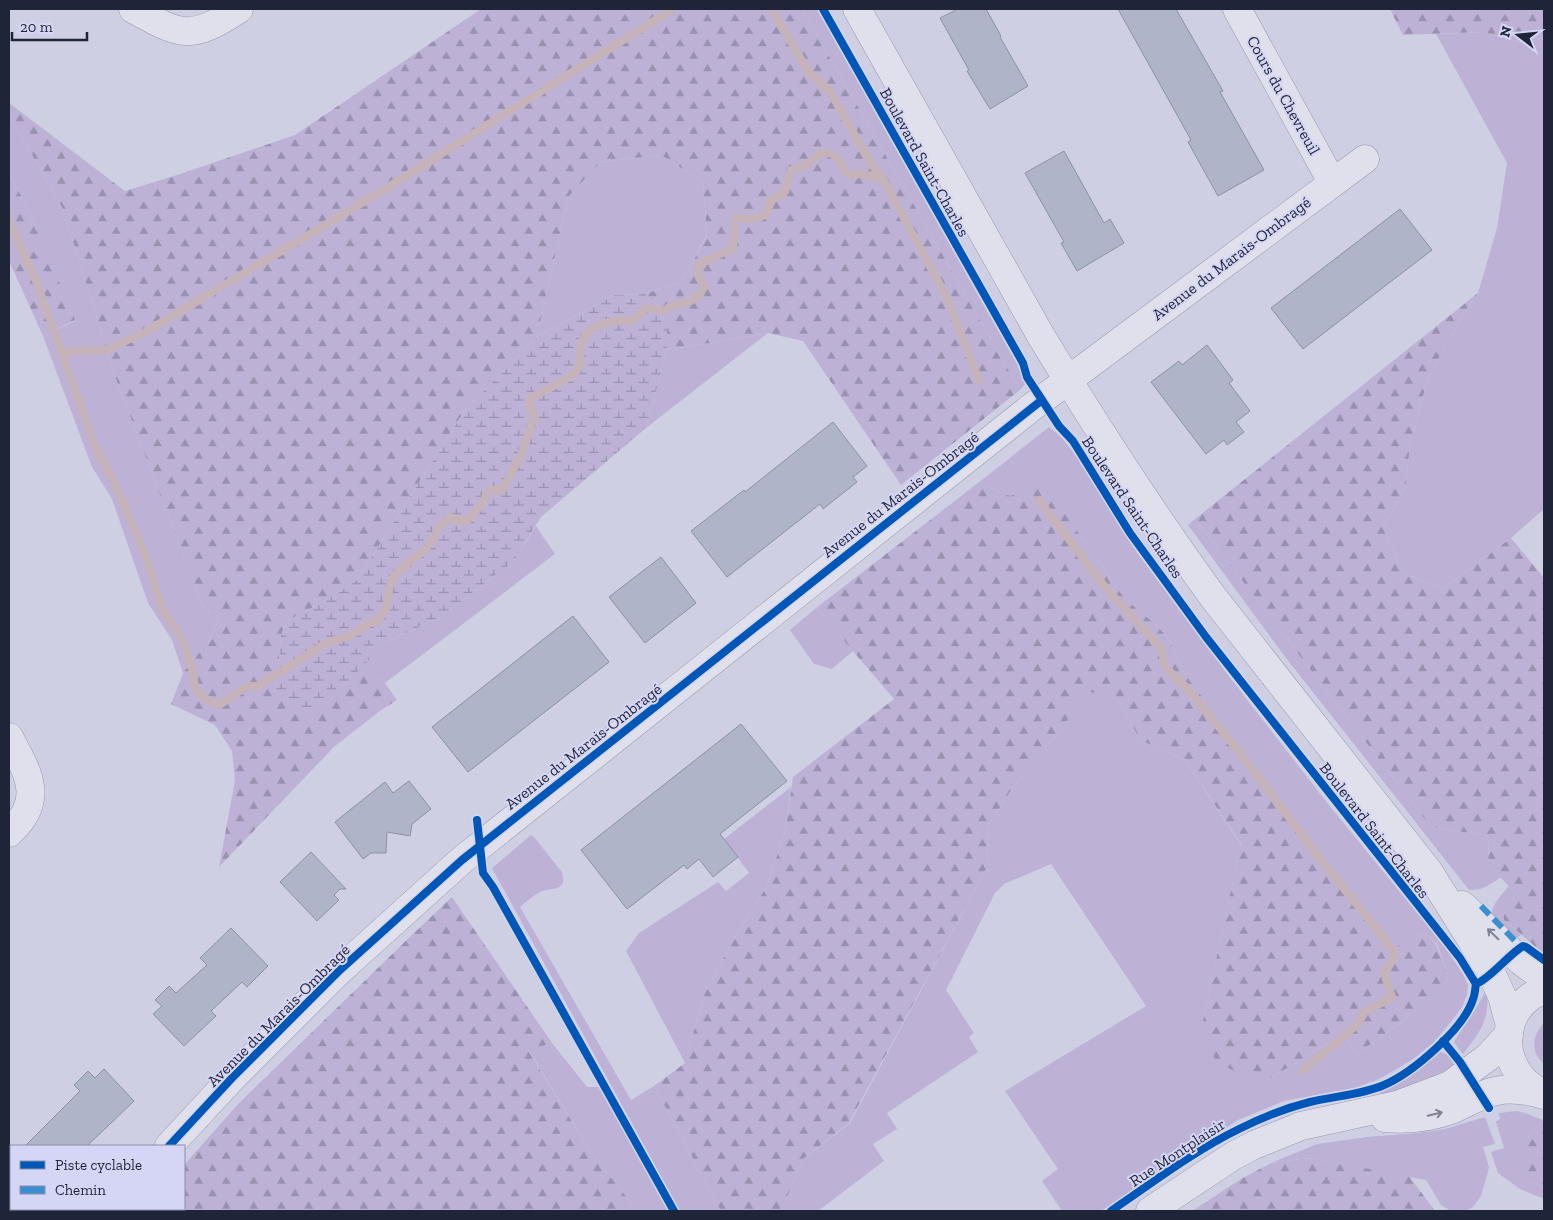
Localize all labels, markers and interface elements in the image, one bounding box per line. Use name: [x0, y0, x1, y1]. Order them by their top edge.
scale bar: [12, 10, 88, 42]
north arrow: [1493, 10, 1543, 60]
text: 20 m: [20, 18, 53, 36]
text: N: [1496, 24, 1516, 39]
street label: Cours du Chevreuil: [1243, 33, 1324, 158]
street label: Boulevard Saint-Charles: [876, 85, 973, 240]
street label: Avenue du Marais-Ombragé: [1148, 193, 1314, 324]
street label: Avenue du Marais-Ombragé: [818, 427, 982, 561]
street label: Boulevard Saint-Charles: [1078, 433, 1187, 582]
street label: Avenue du Marais-Ombragé: [501, 679, 665, 813]
street label: Boulevard Saint-Charles: [1316, 759, 1434, 902]
one-way arrow: [1487, 928, 1499, 940]
street label: Avenue du Marais-Ombragé: [203, 940, 354, 1091]
one-way arrow: [1426, 1109, 1442, 1118]
street label: Rue Montplaisir: [1126, 1114, 1229, 1190]
legend: [10, 1145, 185, 1210]
text: Piste cyclable: [55, 1156, 142, 1174]
text: Chemin: [55, 1181, 106, 1199]

